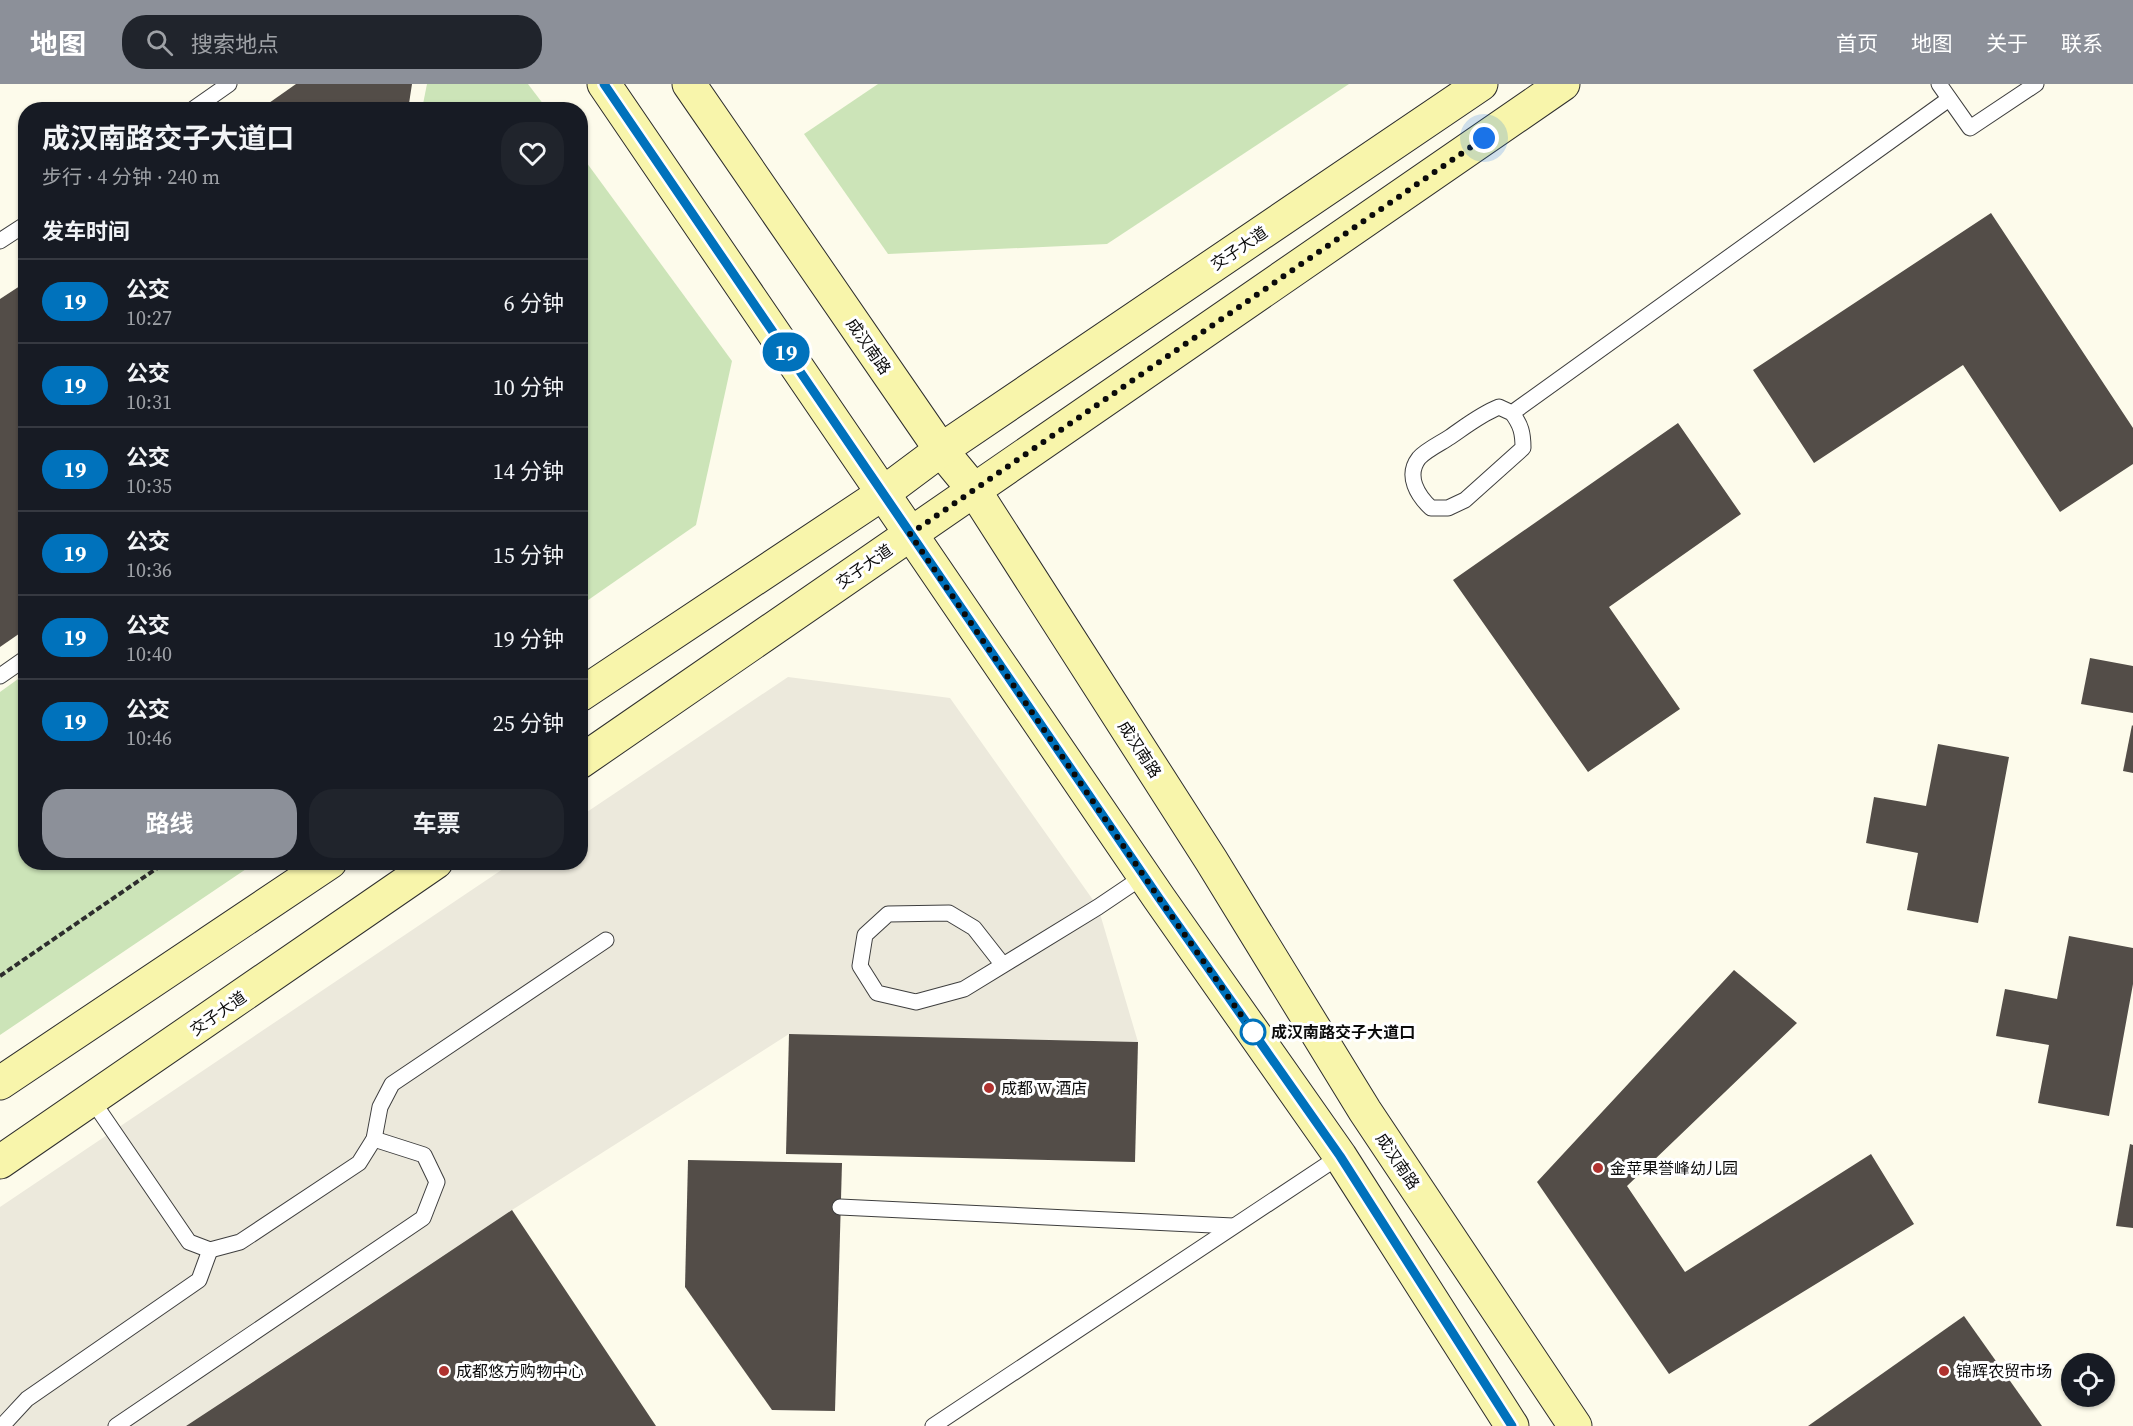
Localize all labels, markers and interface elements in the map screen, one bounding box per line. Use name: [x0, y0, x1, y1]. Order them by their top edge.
search box: [122, 15, 542, 69]
text: 地图: [30, 25, 86, 63]
icon: search: [143, 26, 176, 59]
text: 搜索地点: [191, 29, 279, 59]
text: 首页: [1836, 29, 1878, 58]
text: 地图: [1911, 29, 1953, 58]
text: 关于: [1986, 29, 2028, 58]
text: 联系: [2061, 29, 2103, 58]
text: 成汉南路交子大道口: [42, 119, 294, 157]
button: heart: [501, 122, 564, 185]
your location: [1469, 123, 1499, 153]
text: 步行 · 4 分钟 · 240 m: [42, 163, 220, 191]
text: 发车时间: [42, 216, 130, 246]
street label: 交子大道: [1206, 221, 1272, 275]
text: 公交: [126, 274, 170, 304]
text: 19: [64, 287, 86, 316]
text: 6 分钟: [504, 288, 564, 318]
text: 10:27: [126, 304, 172, 332]
street label: 成汉南路: [842, 313, 896, 379]
line badge: 19: [759, 332, 813, 372]
text: 19: [775, 338, 797, 367]
text: 公交: [126, 358, 170, 388]
text: 19: [64, 371, 86, 400]
text: 10 分钟: [493, 372, 564, 402]
text: 10:31: [126, 388, 172, 416]
text: 公交: [126, 442, 170, 472]
text: 19: [64, 455, 86, 484]
text: 14 分钟: [493, 456, 564, 486]
text: 10:35: [126, 472, 172, 500]
text: 公交: [126, 526, 170, 556]
text: 19: [64, 539, 86, 568]
street label: 交子大道: [831, 539, 897, 593]
text: 15 分钟: [493, 540, 564, 570]
text: 10:36: [126, 556, 172, 584]
text: 公交: [126, 610, 170, 640]
text: 19: [64, 623, 86, 652]
text: 19 分钟: [493, 624, 564, 654]
text: 10:40: [126, 640, 172, 668]
text: 公交: [126, 694, 170, 724]
text: 19: [64, 707, 86, 736]
text: 25 分钟: [493, 708, 564, 738]
street label: 成汉南路: [1113, 716, 1167, 782]
text: 10:46: [126, 724, 172, 752]
button: 路线: [42, 789, 297, 858]
button: 车票: [309, 789, 564, 858]
street label: 交子大道: [185, 986, 251, 1040]
marker: 成汉南路交子大道口: [1240, 1019, 1266, 1045]
place label: 成汉南路交子大道口: [1271, 1021, 1415, 1043]
place label: 成都 W 酒店: [1001, 1077, 1087, 1099]
marker: 成都 W 酒店: [982, 1081, 996, 1095]
street label: 成汉南路: [1371, 1128, 1425, 1194]
place label: 金苹果誉峰幼儿园: [1610, 1157, 1738, 1179]
marker: 金苹果誉峰幼儿园: [1591, 1161, 1605, 1175]
map controls: [2061, 1353, 2115, 1407]
button: locate: [2061, 1353, 2115, 1407]
place label: 成都悠方购物中心: [456, 1360, 584, 1382]
place label: 锦辉农贸市场: [1956, 1360, 2052, 1382]
marker: 成都悠方购物中心: [437, 1364, 451, 1378]
marker: 锦辉农贸市场: [1937, 1364, 1951, 1378]

